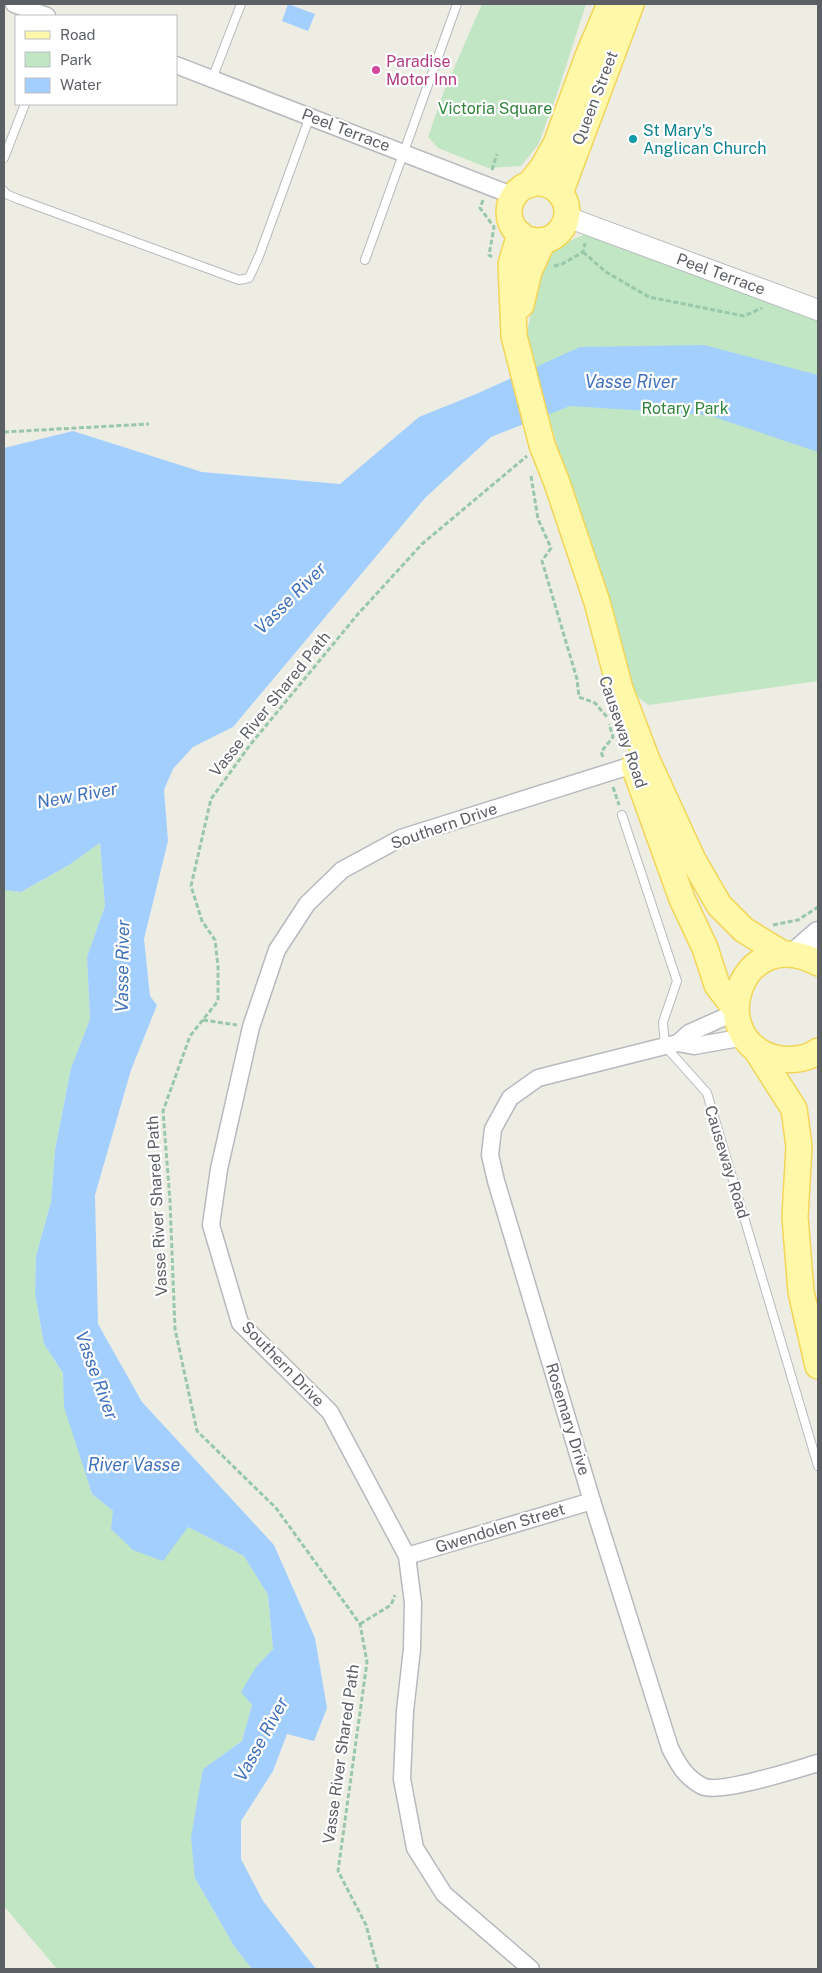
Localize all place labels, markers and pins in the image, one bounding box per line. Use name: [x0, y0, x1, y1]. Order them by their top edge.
place label: Paradise Motor Inn: [386, 52, 457, 89]
marker: Paradise Motor Inn: [370, 64, 382, 76]
place label: St Mary's Anglican Church: [643, 121, 766, 158]
marker: St Mary's Anglican Church: [627, 133, 639, 145]

